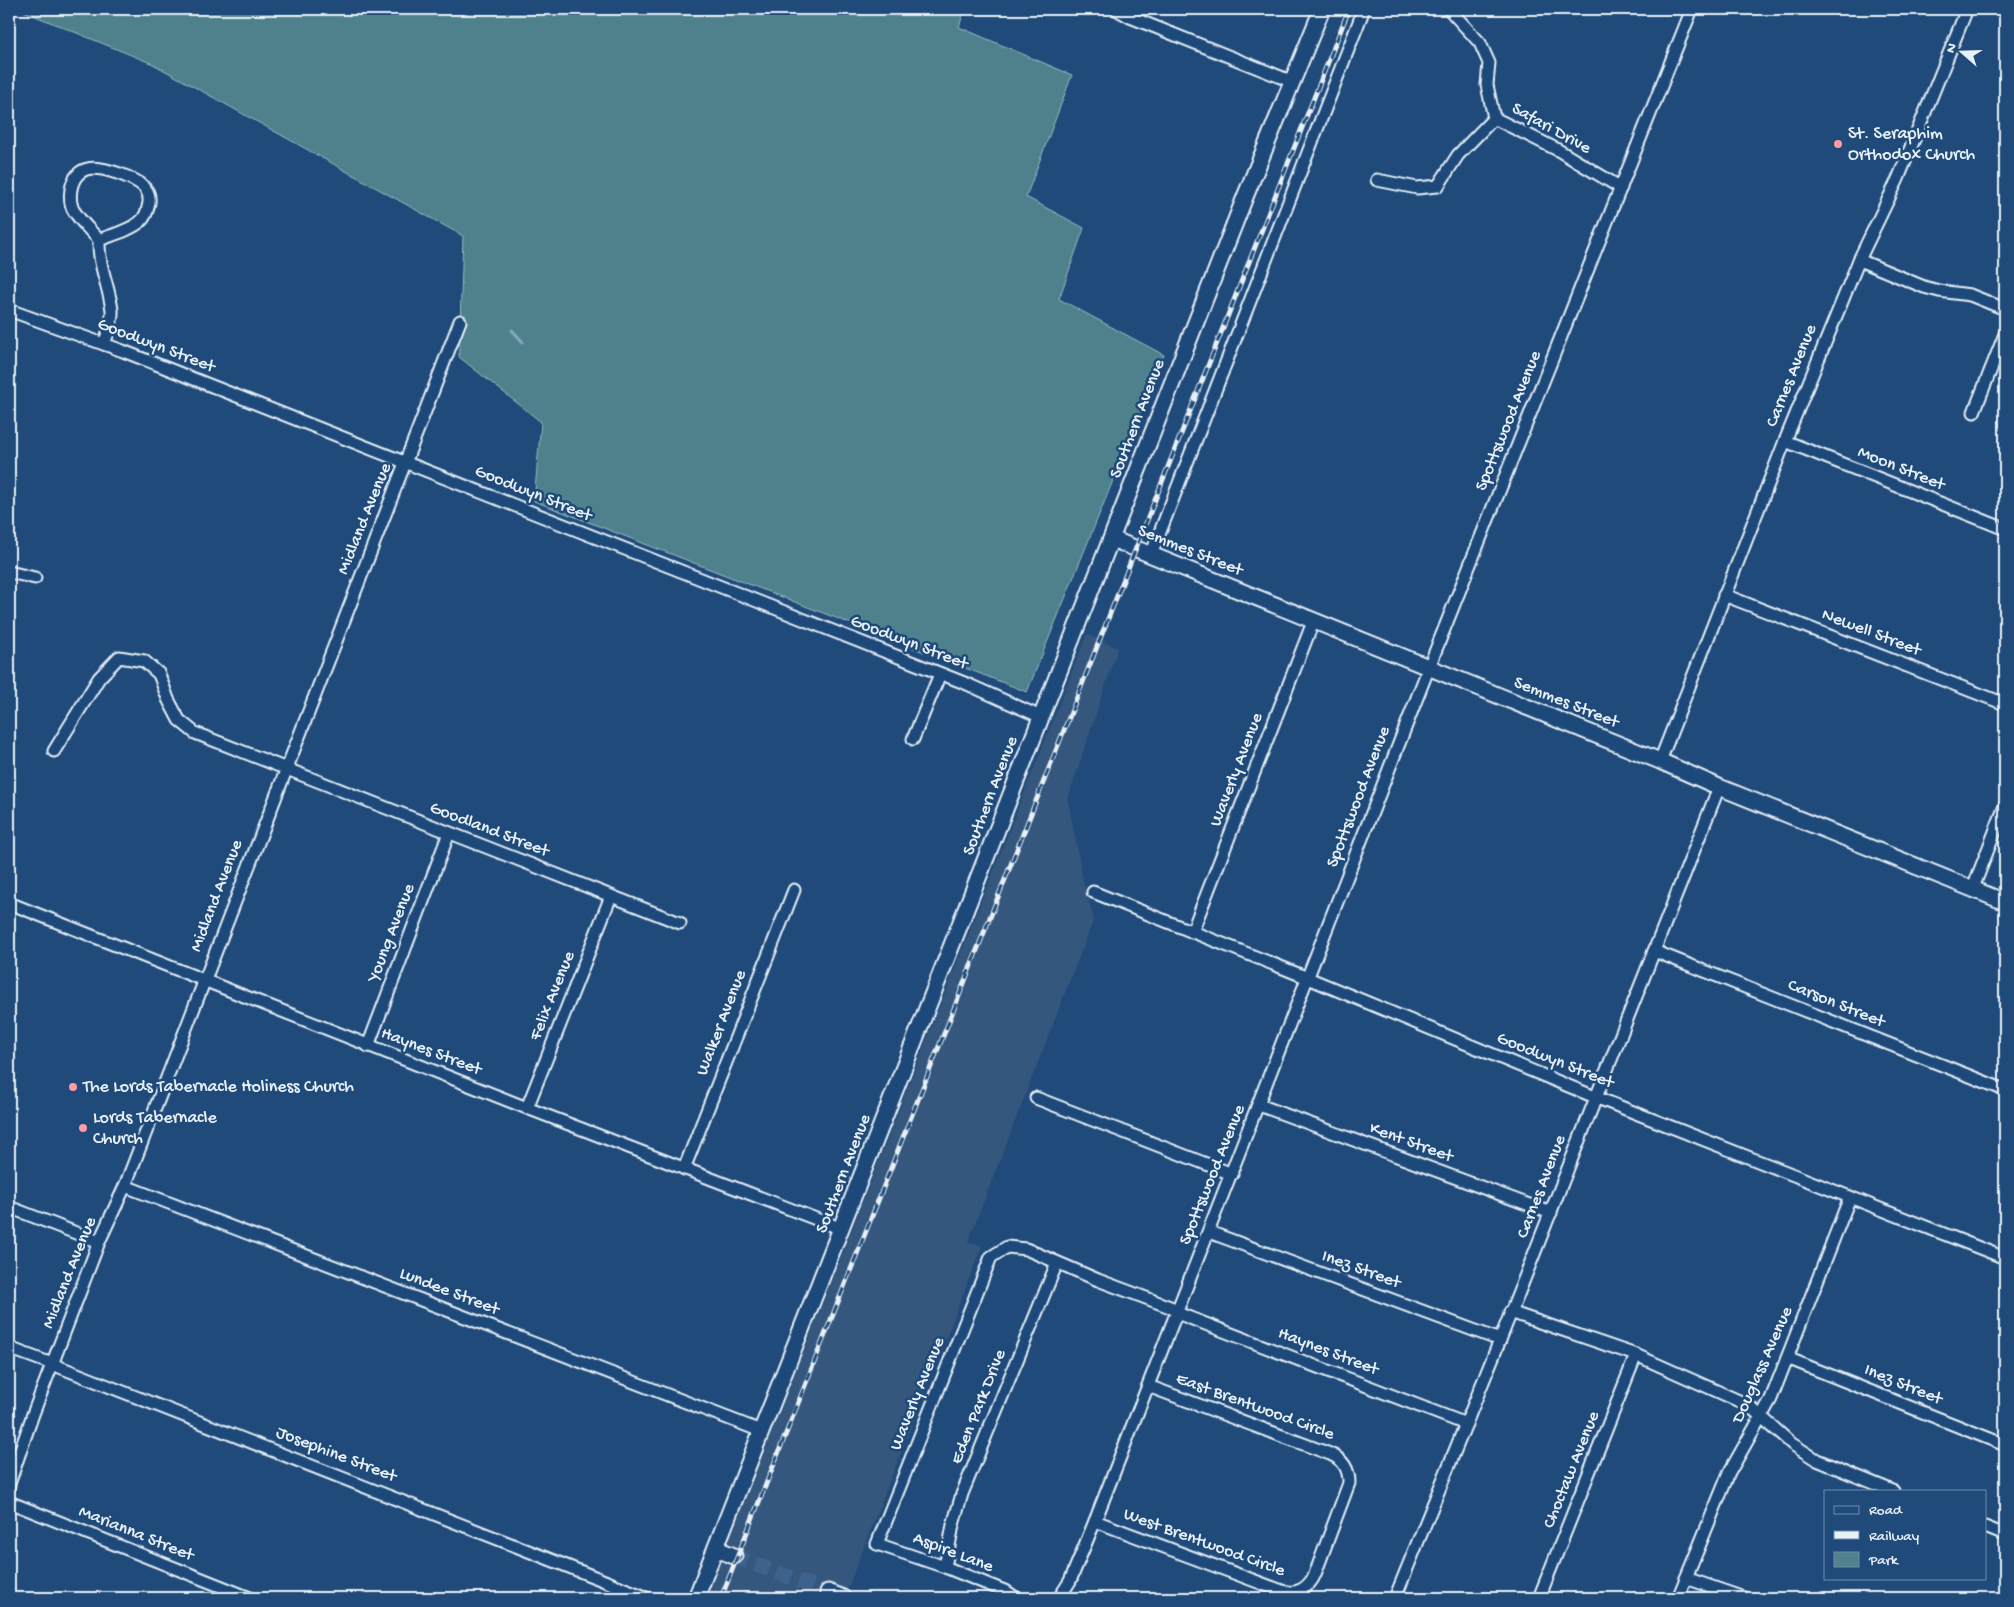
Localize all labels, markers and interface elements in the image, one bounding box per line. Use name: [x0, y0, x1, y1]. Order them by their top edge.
north arrow: [1936, 28, 1986, 78]
text: N: [1943, 41, 1962, 56]
street label: Safari Drive: [1508, 99, 1595, 160]
place label: St. Seraphim Orthodox Church: [1848, 124, 1976, 166]
marker: St. Seraphim Orthodox Church: [1832, 138, 1844, 150]
street label: Goodwyn Street: [94, 314, 219, 379]
street label: Carnes Avenue: [1762, 321, 1822, 430]
street label: Spottswood Avenue: [1471, 347, 1547, 494]
street label: Southern Avenue: [1106, 356, 1171, 481]
street label: Moon Street: [1854, 442, 1949, 497]
street label: Midland Avenue: [333, 460, 397, 578]
street label: Goodwyn Street: [471, 461, 596, 528]
street label: Semmes Street: [1134, 520, 1247, 582]
street label: Newell Street: [1818, 604, 1925, 662]
street label: Goodwyn Street: [847, 611, 972, 676]
street label: Semmes Street: [1510, 672, 1623, 734]
street label: Waverly Avenue: [1206, 710, 1269, 830]
street label: Spottswood Avenue: [1322, 723, 1396, 871]
street label: Southern Avenue: [959, 733, 1024, 858]
street label: Goodland Street: [426, 798, 553, 863]
street label: Midland Avenue: [186, 836, 248, 955]
street label: Young Avenue: [363, 880, 421, 987]
street label: Felix Avenue: [525, 948, 581, 1045]
street label: Walker Avenue: [692, 967, 752, 1079]
street label: Carson Street: [1784, 975, 1889, 1034]
street label: Haynes Street: [378, 1023, 486, 1081]
street label: Goodwyn Street: [1493, 1028, 1618, 1095]
place label: The Lords Tabernacle Holiness Church: [82, 1077, 354, 1098]
marker: The Lords Tabernacle Holiness Church: [67, 1081, 79, 1093]
street label: Spottswood Avenue: [1175, 1101, 1251, 1248]
place label: Lords Tabernacle Church: [93, 1108, 217, 1150]
street label: Southern Avenue: [812, 1111, 877, 1236]
street label: Kent Street: [1366, 1118, 1457, 1168]
marker: Lords Tabernacle Church: [77, 1122, 89, 1134]
street label: Carnes Avenue: [1513, 1132, 1572, 1242]
street label: Midland Avenue: [38, 1214, 102, 1332]
street label: Inez Street: [1319, 1246, 1405, 1295]
street label: Lundee Street: [396, 1263, 503, 1321]
street label: Douglass Avenue: [1728, 1303, 1798, 1427]
street label: Haynes Street: [1275, 1323, 1383, 1381]
street label: Waverly Avenue: [886, 1334, 950, 1454]
street label: Eden Park Drive: [946, 1346, 1012, 1467]
street label: Inez Street: [1861, 1360, 1947, 1411]
street label: East Brentwood Circle: [1173, 1369, 1338, 1446]
street label: Choctaw Avenue: [1539, 1408, 1605, 1532]
street label: Josephine Street: [273, 1422, 401, 1488]
legend: [1824, 1490, 1986, 1580]
street label: Marianna Street: [75, 1501, 198, 1567]
text: Road: [1869, 1502, 1903, 1520]
street label: West Brentwood Circle: [1120, 1504, 1288, 1582]
street label: Aspire Lane: [910, 1528, 997, 1578]
text: Railway: [1869, 1528, 1920, 1546]
text: Park: [1868, 1552, 1899, 1570]

